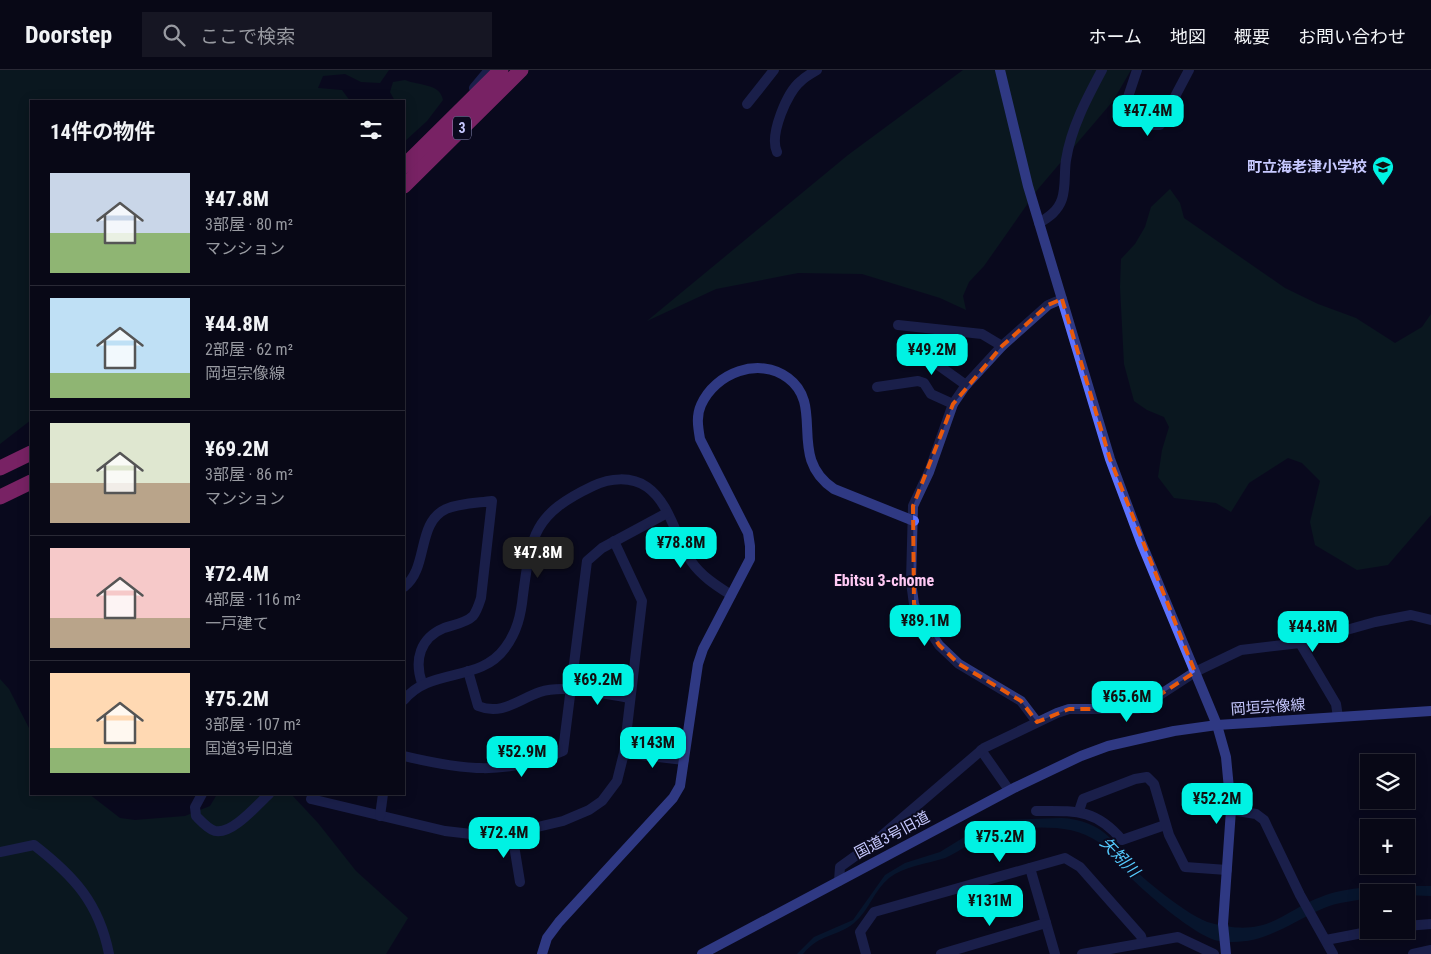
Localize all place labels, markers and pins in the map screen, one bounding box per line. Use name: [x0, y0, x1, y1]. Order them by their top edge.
pin: ¥47.4M: [1107, 94, 1189, 137]
school or university icon: 町立海老津小学校: [1371, 155, 1395, 186]
place label: 町立海老津小学校: [1247, 158, 1367, 176]
pin: ¥49.2M: [891, 334, 973, 376]
pin: ¥78.8M: [640, 526, 722, 569]
pin: ¥47.8M: [497, 536, 579, 579]
pin: ¥89.1M: [884, 604, 966, 647]
pin: ¥44.8M: [1272, 610, 1354, 653]
pin: ¥69.2M: [557, 664, 639, 706]
pin: ¥65.6M: [1086, 680, 1168, 723]
pin: ¥143M: [618, 726, 688, 769]
pin: ¥52.9M: [481, 736, 563, 778]
pin: ¥52.2M: [1176, 782, 1258, 825]
pin: ¥72.4M: [463, 816, 545, 859]
pin: ¥75.2M: [959, 820, 1041, 863]
pin: ¥131M: [955, 884, 1025, 927]

